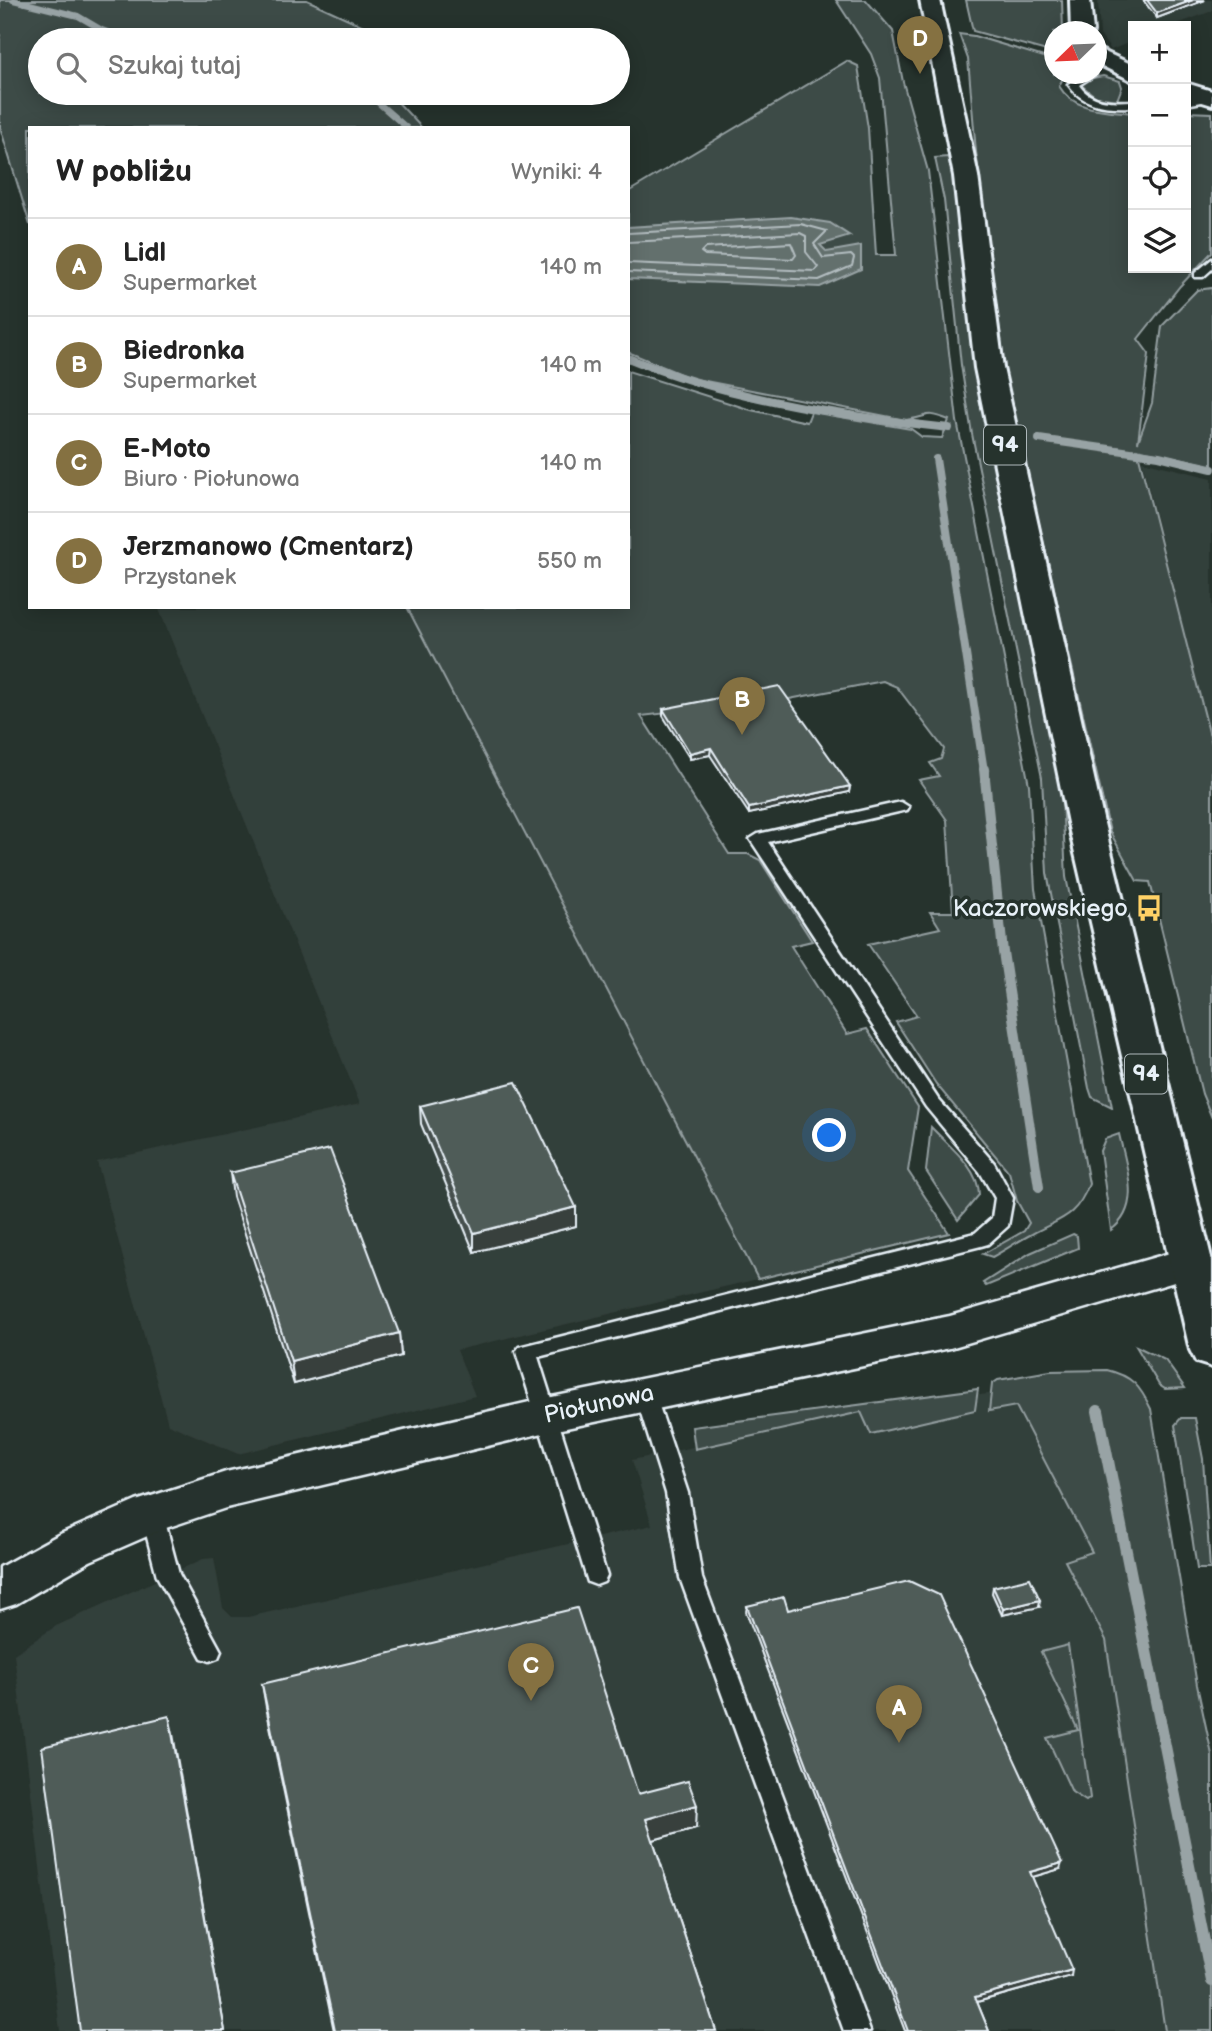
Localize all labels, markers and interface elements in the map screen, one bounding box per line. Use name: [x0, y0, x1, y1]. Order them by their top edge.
pin: D: [897, 16, 943, 74]
north arrow: [1044, 21, 1107, 84]
map controls: [1128, 21, 1191, 273]
button: +: [1128, 21, 1191, 84]
search box: [28, 28, 630, 105]
icon: search: [52, 48, 90, 86]
text: Szukaj tutaj: [108, 51, 241, 82]
button: −: [1128, 84, 1191, 147]
button: locate: [1128, 147, 1191, 210]
text: W pobliżu: [56, 154, 192, 190]
text: Wyniki: 4: [511, 158, 602, 186]
button: layers: [1128, 210, 1191, 273]
text: Lidl: [123, 238, 166, 269]
text: A: [72, 253, 86, 281]
text: 140 m: [540, 253, 602, 281]
text: Supermarket: [123, 269, 257, 297]
text: Biedronka: [123, 336, 245, 367]
text: B: [71, 351, 87, 379]
text: 140 m: [540, 351, 602, 379]
text: Supermarket: [123, 367, 257, 395]
road number: 94: [984, 426, 1026, 464]
text: E-Moto: [123, 434, 211, 465]
text: C: [71, 449, 87, 477]
text: 140 m: [540, 449, 602, 477]
text: Biuro · Piołunowa: [123, 465, 300, 493]
text: Jerzmanowo (Cmentarz): [123, 532, 414, 563]
text: D: [71, 547, 87, 575]
text: 550 m: [537, 547, 602, 575]
text: Przystanek: [123, 563, 236, 591]
pin: B: [719, 677, 765, 735]
bus stop icon: Kaczorowskiego: [1134, 893, 1164, 923]
place label: Kaczorowskiego: [953, 894, 1128, 923]
road number: 94: [1125, 1054, 1167, 1093]
your location: [812, 1118, 846, 1152]
street label: Piołunowa: [541, 1378, 657, 1430]
pin: C: [508, 1643, 554, 1701]
pin: A: [876, 1685, 922, 1743]

